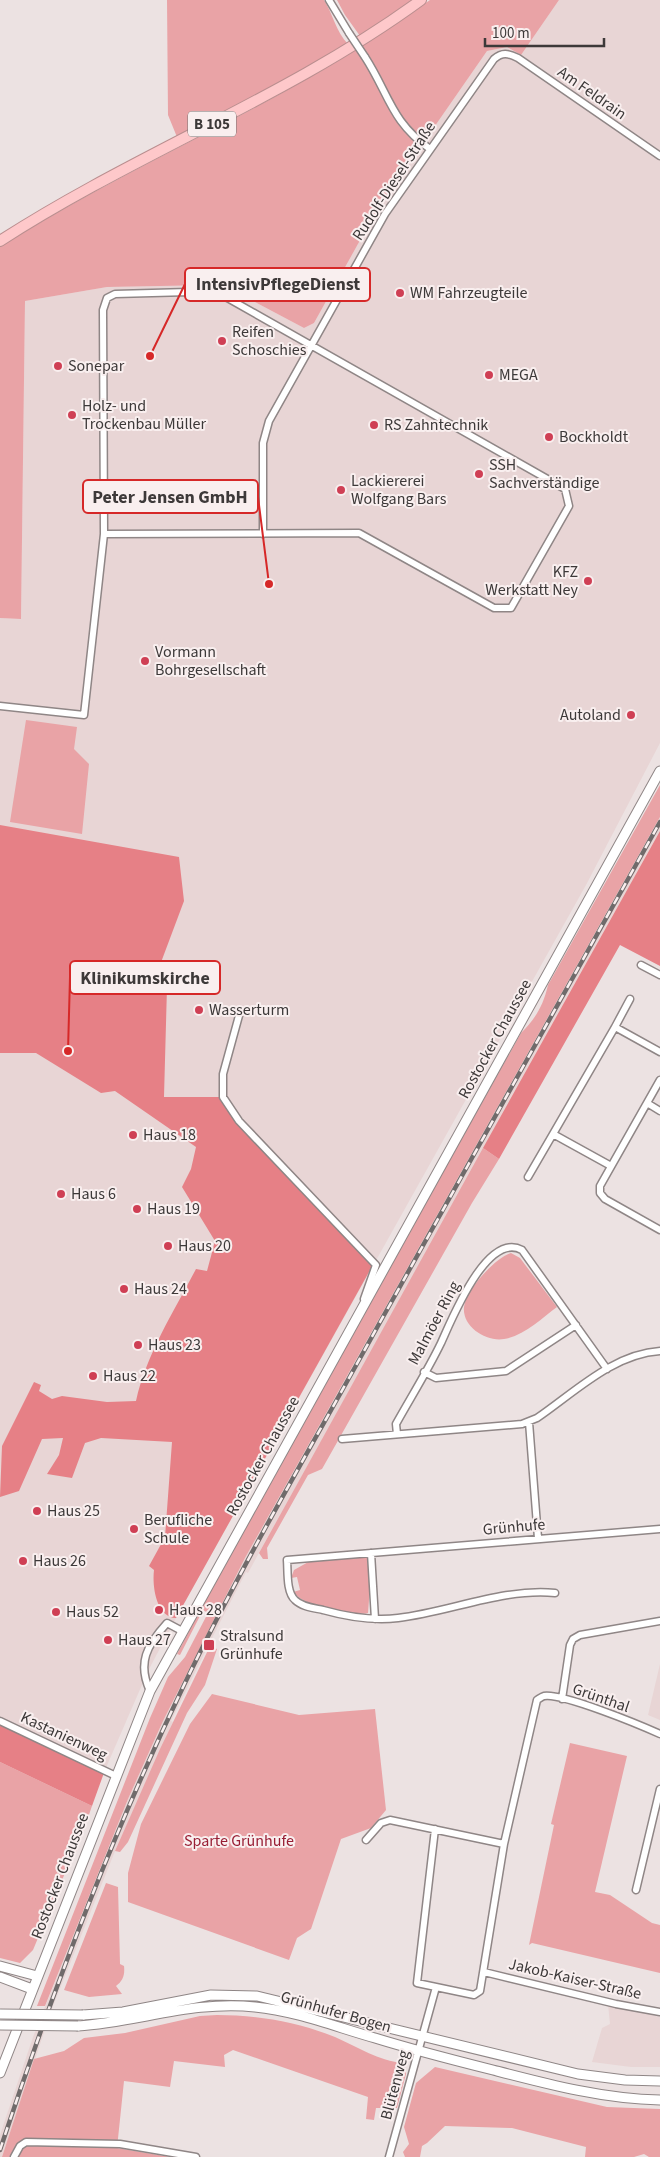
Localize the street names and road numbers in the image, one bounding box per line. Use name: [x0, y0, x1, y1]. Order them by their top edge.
street label: Am Feldrain: [553, 61, 631, 125]
road number: B 105: [188, 112, 236, 136]
street label: Rudolf-Diesel-Straße: [347, 117, 441, 245]
street label: Rostocker Chaussee: [453, 975, 537, 1103]
street label: Malmöer Ring: [403, 1277, 465, 1369]
street label: Rostocker Chaussee: [221, 1392, 305, 1520]
street label: Grünhufe: [482, 1513, 546, 1541]
street label: Grünthal: [569, 1678, 633, 1718]
street label: Kastanienweg: [17, 1706, 111, 1766]
street label: Rostocker Chaussee: [26, 1810, 94, 1942]
street label: Jakob-Kaiser-Straße: [506, 1953, 644, 2005]
street label: Grünhufer Bogen: [278, 1986, 394, 2038]
street label: Blütenweg: [375, 2048, 415, 2122]

